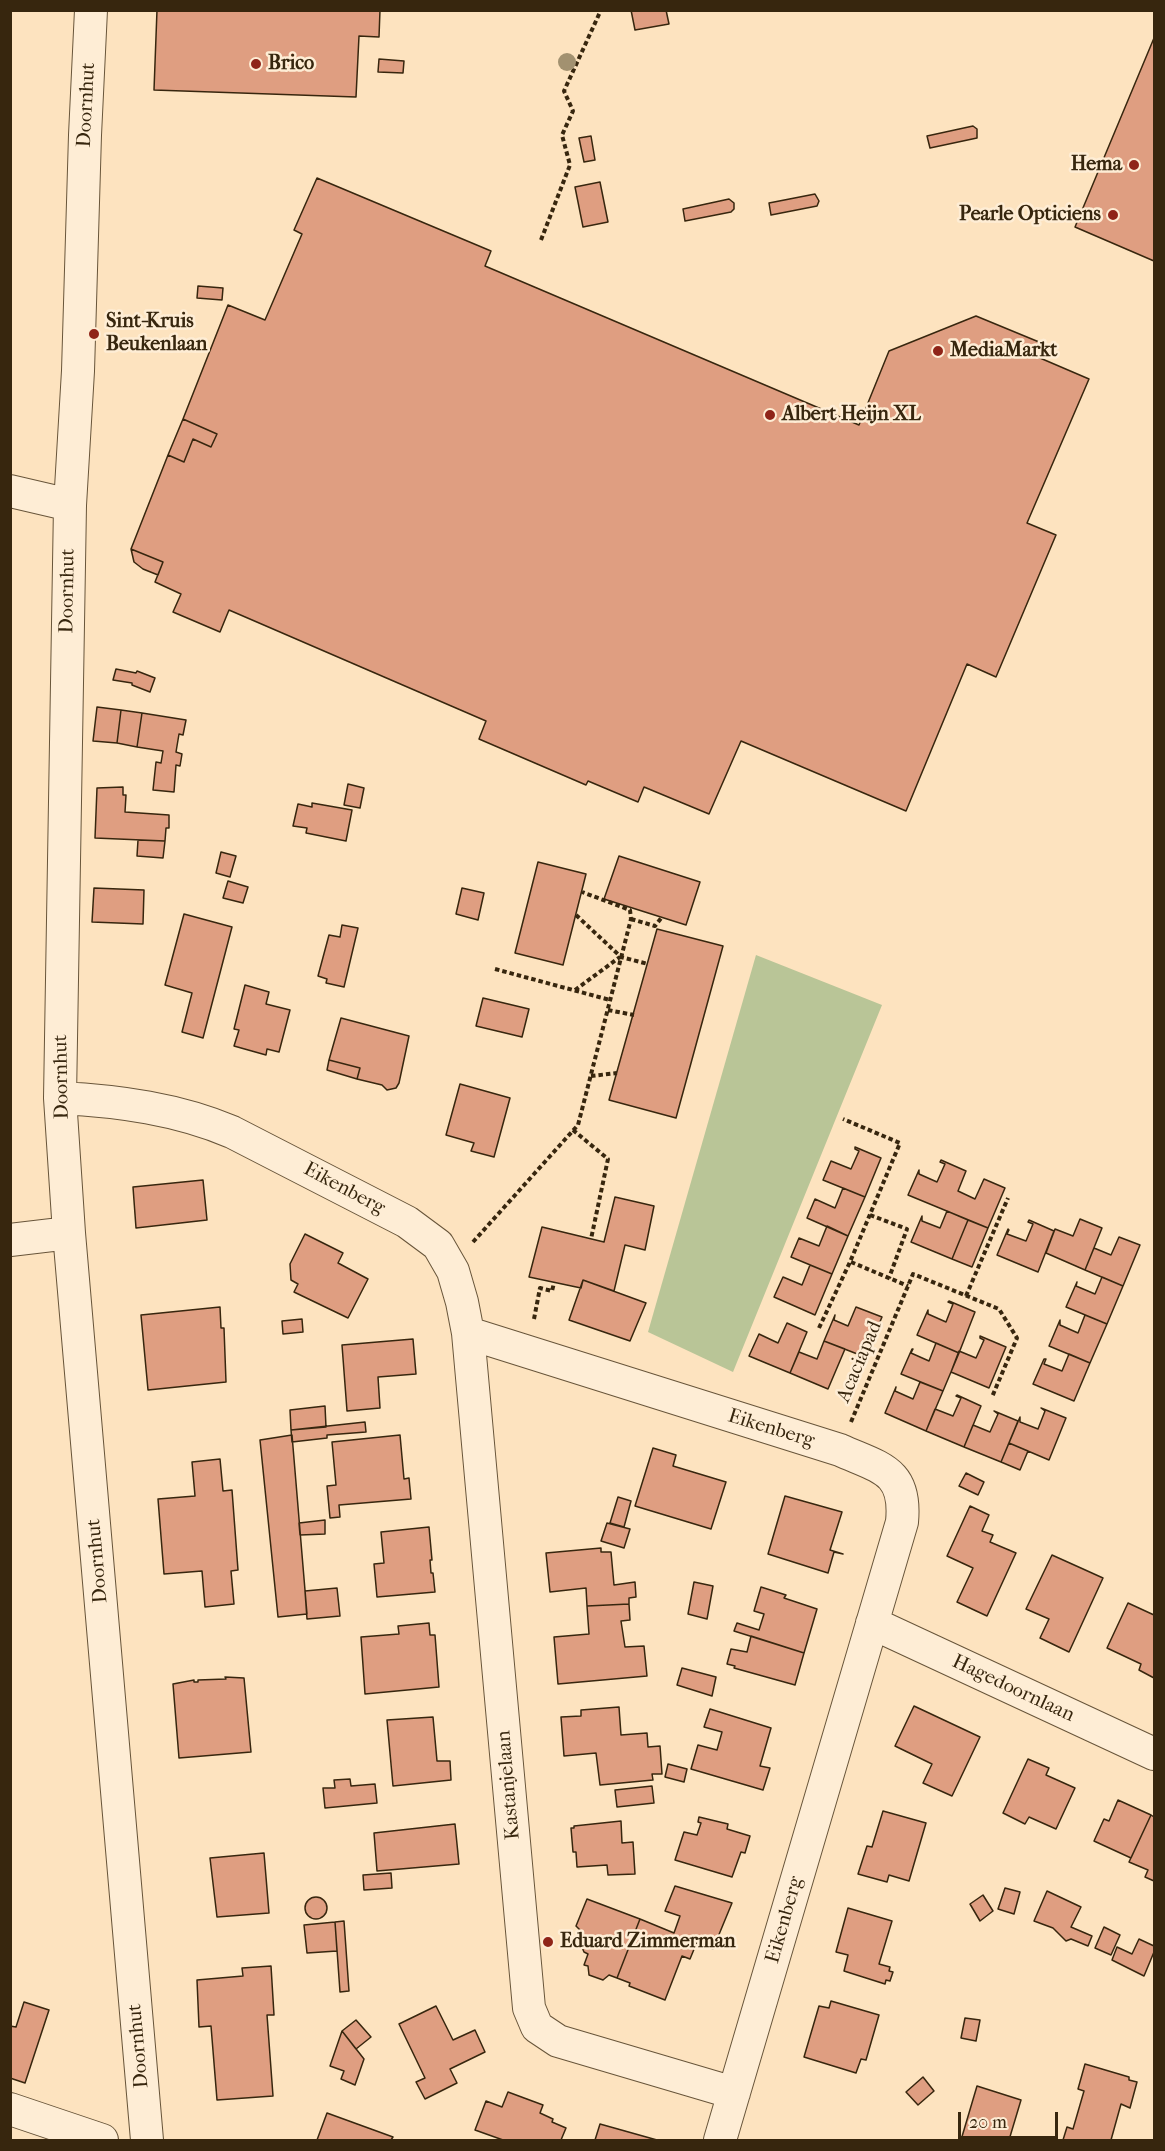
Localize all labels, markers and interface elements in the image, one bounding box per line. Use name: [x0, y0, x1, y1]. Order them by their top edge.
place label: Brico: [268, 52, 314, 76]
marker: Brico: [249, 57, 263, 71]
street label: Doornhut: [73, 62, 101, 148]
place label: Hema: [1071, 153, 1122, 177]
marker: Hema: [1127, 158, 1141, 172]
place label: Pearle Opticiens: [959, 203, 1101, 227]
marker: Pearle Opticiens: [1106, 208, 1120, 222]
place label: Sint-Kruis Beukenlaan: [106, 310, 207, 357]
marker: Sint-Kruis Beukenlaan: [87, 327, 101, 341]
place label: MediaMarkt: [950, 339, 1057, 363]
marker: MediaMarkt: [931, 344, 945, 358]
place label: Albert Heijn XL: [782, 403, 921, 427]
marker: Albert Heijn XL: [763, 408, 777, 422]
street label: Doornhut: [55, 548, 81, 634]
street label: Doornhut: [49, 1034, 75, 1120]
street label: Eikenberg: [299, 1158, 389, 1220]
street label: Acaciapad: [832, 1318, 888, 1406]
street label: Eikenberg: [725, 1405, 817, 1453]
street label: Doornhut: [82, 1518, 114, 1604]
street label: Hagedoornlaan: [948, 1650, 1078, 1728]
street label: Kastanjelaan: [492, 1729, 526, 1841]
street label: Eikenberg: [761, 1874, 809, 1966]
place label: Eduard Zimmerman: [560, 1930, 736, 1954]
marker: Eduard Zimmerman: [541, 1935, 555, 1949]
street label: Doornhut: [123, 2003, 155, 2089]
scale bar: [961, 2100, 1062, 2138]
text: 20 m: [969, 2112, 1007, 2133]

